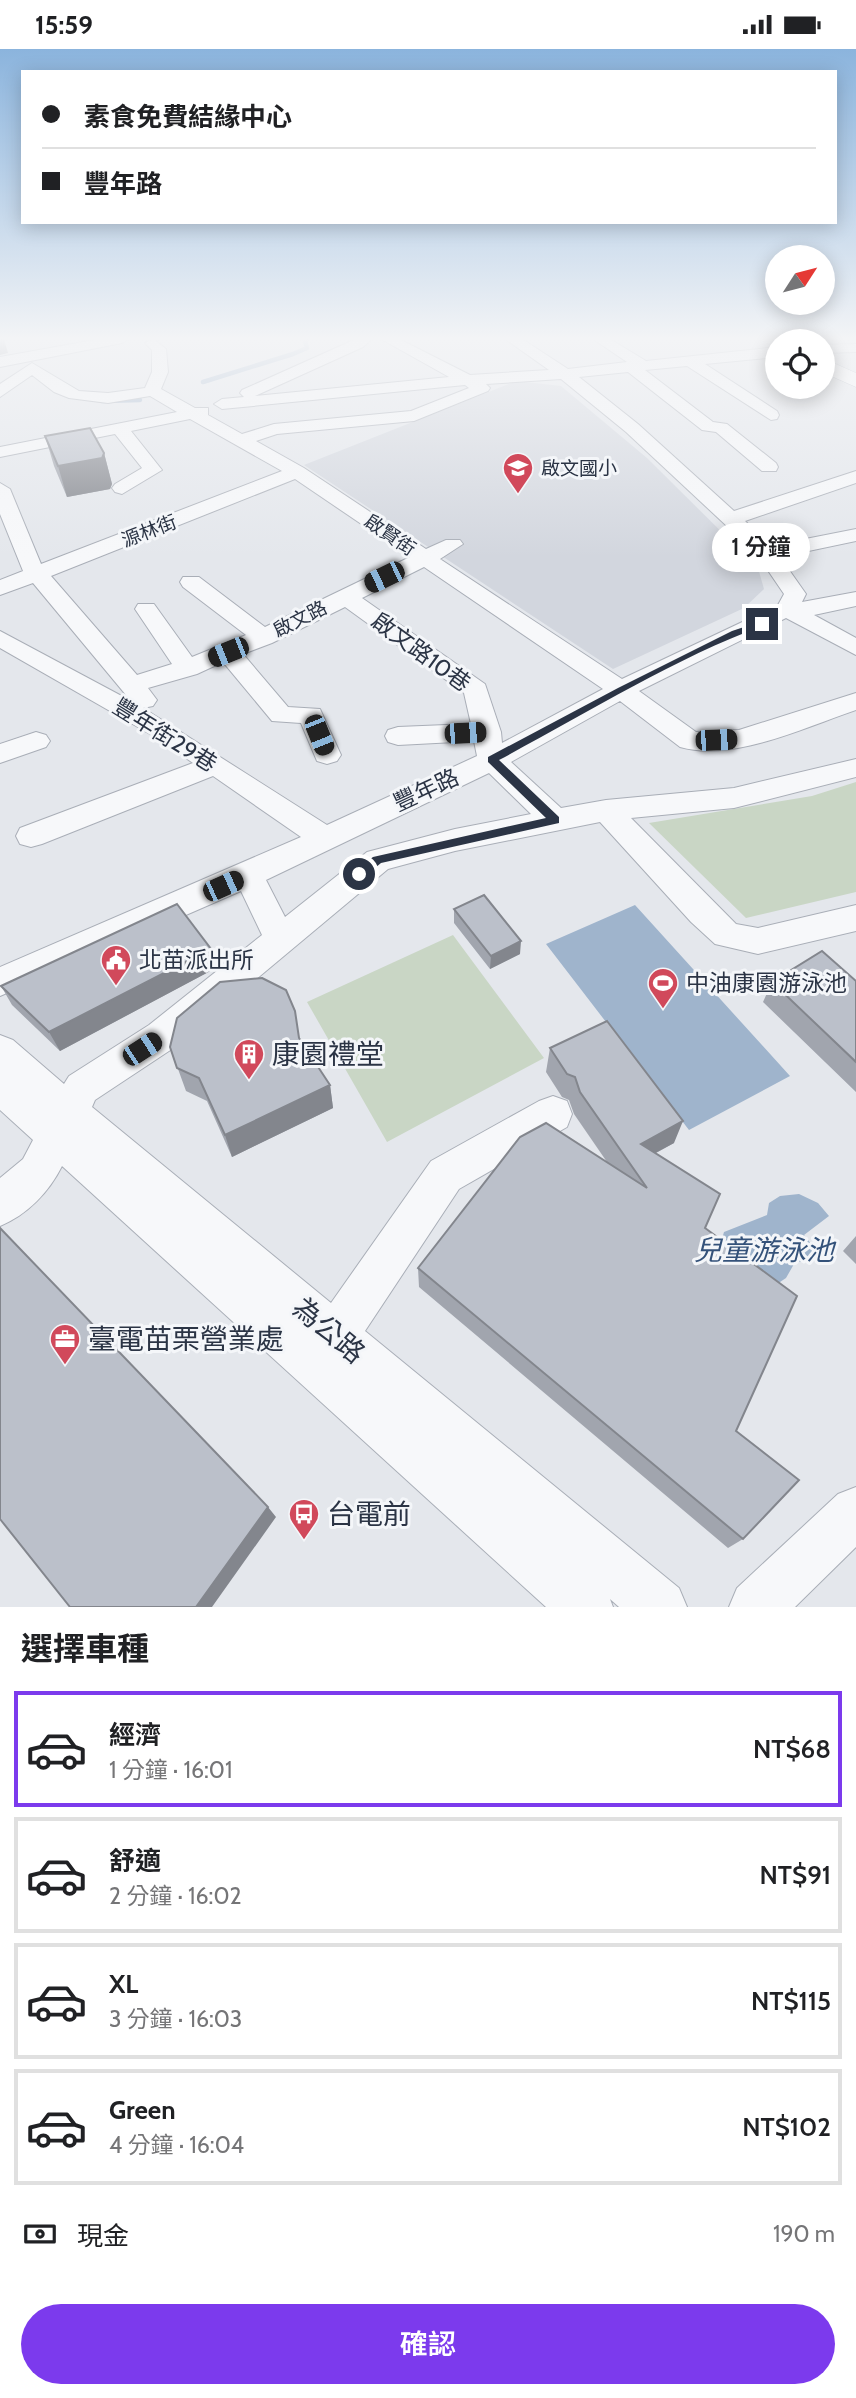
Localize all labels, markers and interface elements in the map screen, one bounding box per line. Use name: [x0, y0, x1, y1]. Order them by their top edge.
text: 15:59: [35, 9, 93, 41]
text: 素食免費結緣中心: [84, 101, 292, 133]
text: 豐年路: [84, 168, 162, 200]
north arrow: [765, 245, 835, 315]
map controls: [765, 245, 835, 399]
button: locate: [765, 329, 835, 399]
school or university icon: 啟文國小: [501, 451, 535, 495]
place label: 啟文國小: [541, 457, 617, 480]
street label: 源林街: [118, 510, 180, 552]
street label: 啟賢街: [360, 510, 420, 560]
callout: 1 分鐘: [713, 523, 811, 571]
text: 1 分鐘: [731, 533, 791, 561]
car: [361, 558, 408, 596]
street label: 啟文路: [269, 596, 331, 642]
street label: 啟文路10巷: [366, 607, 476, 697]
route end: [746, 608, 778, 640]
car: [205, 634, 252, 670]
street label: 豐年街29巷: [108, 692, 222, 778]
car: [302, 712, 337, 758]
car: [444, 721, 487, 745]
car: [695, 729, 738, 751]
street label: 豐年路: [389, 763, 463, 817]
route start: [343, 858, 375, 890]
car: [200, 868, 247, 904]
public building icon: 北苗派出所: [99, 943, 133, 987]
place label: 北苗派出所: [139, 946, 254, 974]
sports icon: 中油康園游泳池: [646, 966, 680, 1010]
place label: 中油康園游泳池: [686, 969, 847, 997]
car: [119, 1029, 166, 1069]
building icon: 康園禮堂: [232, 1037, 266, 1081]
place label: 康園禮堂: [272, 1037, 384, 1071]
water label: 兒童游泳池: [694, 1233, 837, 1267]
street label: 為公路: [286, 1290, 372, 1370]
office icon: 臺電苗栗營業處: [48, 1322, 82, 1366]
place label: 臺電苗栗營業處: [88, 1322, 284, 1356]
bus stop icon: 台電前: [287, 1497, 321, 1541]
place label: 台電前: [327, 1497, 411, 1531]
text: 選擇車種: [21, 1629, 149, 1668]
icon: car: [25, 1718, 88, 1781]
text: 經濟: [109, 1719, 161, 1751]
text: NT$68: [753, 1733, 831, 1765]
text: 1 分鐘 · 16:01: [109, 1756, 232, 1784]
icon: car: [25, 1844, 88, 1907]
text: 舒適: [109, 1845, 161, 1877]
text: NT$91: [759, 1859, 831, 1891]
text: 2 分鐘 · 16:02: [109, 1882, 242, 1910]
text: XL: [109, 1968, 138, 2000]
icon: car: [25, 1970, 88, 2033]
text: NT$115: [751, 1985, 831, 2017]
text: 3 分鐘 · 16:03: [109, 2005, 242, 2033]
text: Green: [109, 2094, 176, 2126]
icon: car: [25, 2096, 88, 2159]
text: NT$102: [742, 2111, 831, 2143]
text: 4 分鐘 · 16:04: [109, 2131, 244, 2159]
icon: cash: [21, 2215, 59, 2253]
text: 現金: [77, 2220, 129, 2252]
text: 190 m: [773, 2220, 835, 2248]
button: 確認: [21, 2304, 835, 2384]

